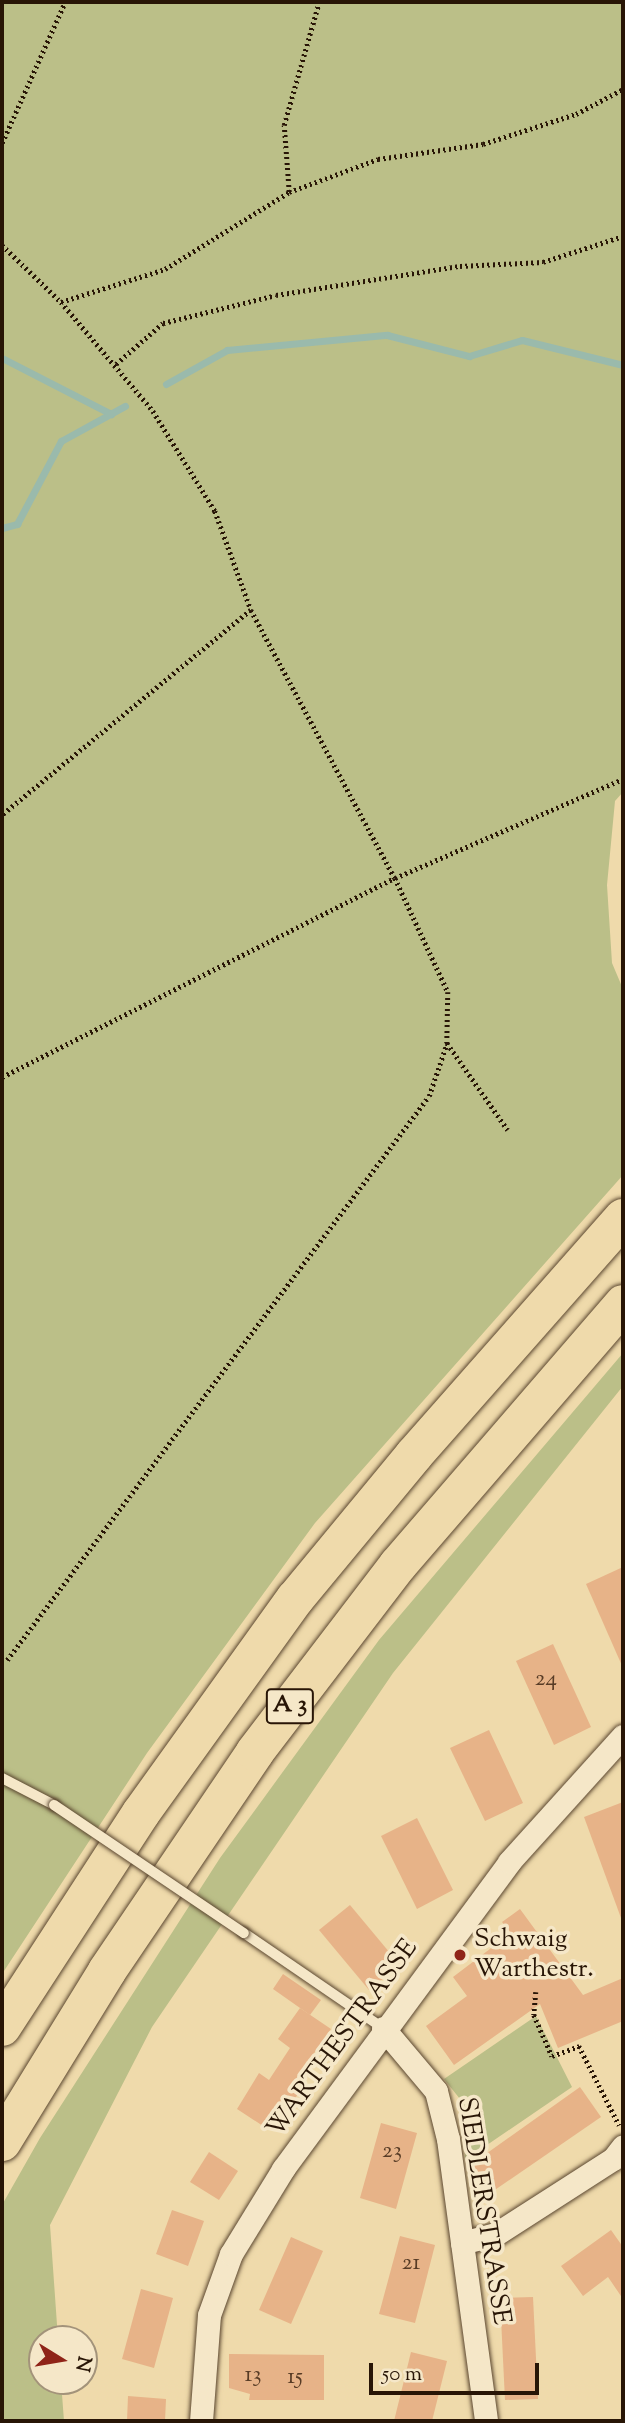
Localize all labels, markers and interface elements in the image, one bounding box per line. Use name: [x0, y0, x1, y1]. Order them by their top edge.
house number: 24: [535, 1666, 557, 1694]
road number: A 3: [266, 1686, 314, 1726]
place label: Schwaig Warthestr.: [474, 1924, 594, 1986]
street label: WARTHESTRASSE: [261, 1934, 425, 2144]
marker: Schwaig Warthestr.: [452, 1947, 468, 1963]
street label: SIEDLERSTRASSE: [450, 2095, 516, 2327]
house number: 23: [382, 2138, 402, 2166]
house number: 21: [402, 2250, 420, 2278]
north arrow: [28, 2325, 98, 2395]
scale bar: [373, 2350, 543, 2394]
text: N: [67, 2354, 97, 2374]
text: 50 m: [382, 2360, 422, 2390]
house number: 13: [244, 2362, 262, 2390]
house number: 15: [287, 2364, 303, 2392]

